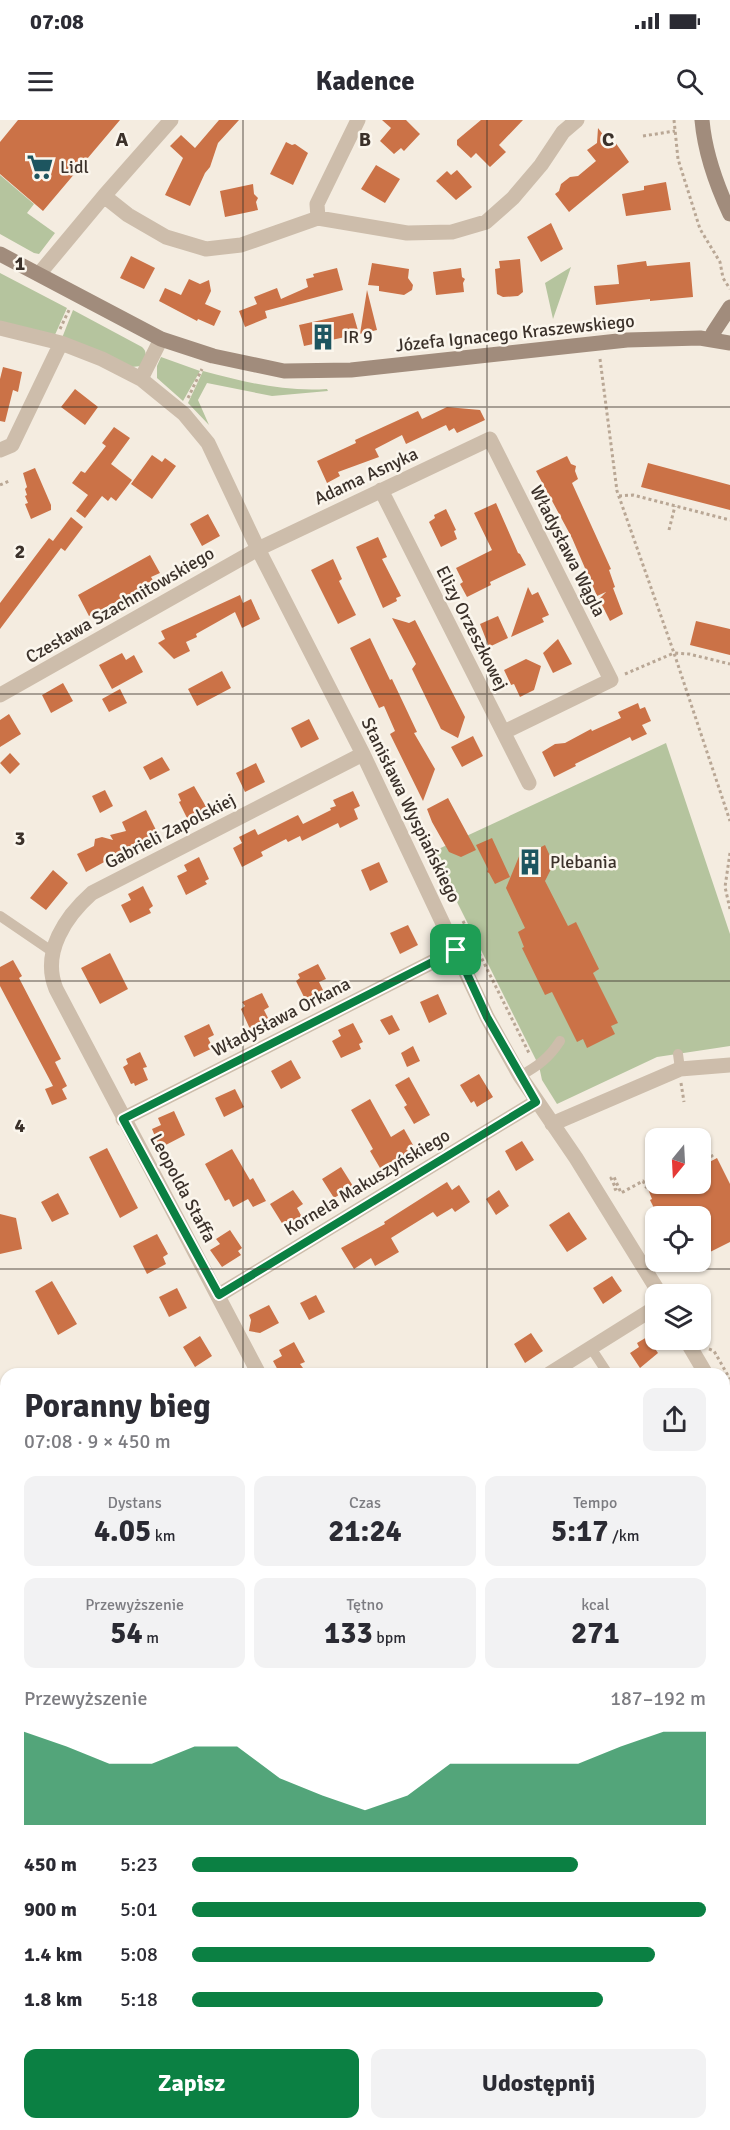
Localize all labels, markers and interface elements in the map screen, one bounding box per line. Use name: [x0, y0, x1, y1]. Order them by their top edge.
text: 07:08: [30, 8, 84, 35]
icon: menu: [24, 65, 57, 98]
text: Kadence: [315, 65, 415, 98]
icon: search: [673, 65, 706, 98]
text: A: [116, 127, 129, 152]
text: B: [359, 127, 371, 152]
text: C: [602, 127, 614, 152]
supermarket icon: Lidl: [25, 152, 55, 182]
place label: Lidl: [60, 156, 89, 178]
text: 1: [15, 251, 26, 276]
street label: Józefa Ignacego Kraszewskiego: [394, 310, 636, 356]
building icon: IR 9: [308, 322, 338, 352]
place label: IR 9: [343, 326, 373, 348]
street label: Adama Asnyka: [311, 442, 421, 510]
street label: Władysława Wągla: [525, 482, 611, 620]
text: 2: [15, 539, 25, 564]
street label: Czesława Szachnitowskiego: [22, 542, 218, 668]
street label: Elizy Orzeszkowej: [431, 562, 513, 694]
street label: Stanisława Wyspiańskiego: [357, 714, 465, 906]
street label: Gabrieli Zapolskiej: [101, 789, 239, 873]
text: 3: [15, 826, 25, 851]
building icon: Plebania: [515, 847, 545, 877]
place label: Plebania: [550, 851, 617, 873]
pin: [430, 924, 481, 975]
icon: arrive: [439, 933, 472, 966]
street label: Władysława Orkana: [208, 973, 354, 1061]
text: 4: [15, 1113, 26, 1138]
street label: Kornela Makuszyńskiego: [280, 1124, 454, 1240]
north arrow: [645, 1128, 711, 1194]
map controls: [645, 1128, 711, 1350]
street label: Leopolda Staffa: [145, 1130, 221, 1246]
button: locate: [645, 1206, 711, 1272]
button: layers: [645, 1284, 711, 1350]
text: Poranny bieg: [24, 1386, 211, 1427]
button: share: [643, 1388, 706, 1451]
text: 07:08 · 9 × 450 m: [24, 1429, 171, 1454]
text: Dystans: [108, 1493, 162, 1513]
text: Czas: [349, 1493, 381, 1513]
text: Tempo: [573, 1493, 617, 1513]
text: 4.05: [94, 1513, 151, 1550]
text: 21:24: [328, 1513, 402, 1550]
text: 5:17: [551, 1513, 609, 1550]
text: km: [151, 1526, 175, 1546]
text: /km: [609, 1526, 640, 1546]
text: Przewyższenie: [85, 1595, 184, 1615]
text: Tętno: [346, 1595, 384, 1615]
text: kcal: [581, 1595, 609, 1615]
text: 54: [110, 1615, 143, 1652]
text: 133: [324, 1615, 373, 1652]
text: 271: [571, 1615, 620, 1652]
text: m: [143, 1628, 159, 1648]
text: bpm: [373, 1628, 406, 1648]
text: Przewyższenie: [24, 1686, 147, 1711]
text: 187–192 m: [610, 1686, 706, 1711]
text: 450 m: [24, 1852, 77, 1877]
text: 5:23: [120, 1852, 158, 1877]
text: 900 m: [24, 1897, 77, 1922]
text: 5:01: [120, 1897, 158, 1922]
text: 1.4 km: [24, 1942, 82, 1967]
text: 5:08: [120, 1942, 158, 1967]
text: 1.8 km: [24, 1987, 82, 2012]
text: 5:18: [120, 1987, 158, 2012]
button: Zapisz: [24, 2049, 359, 2118]
button: Udostępnij: [371, 2049, 706, 2118]

